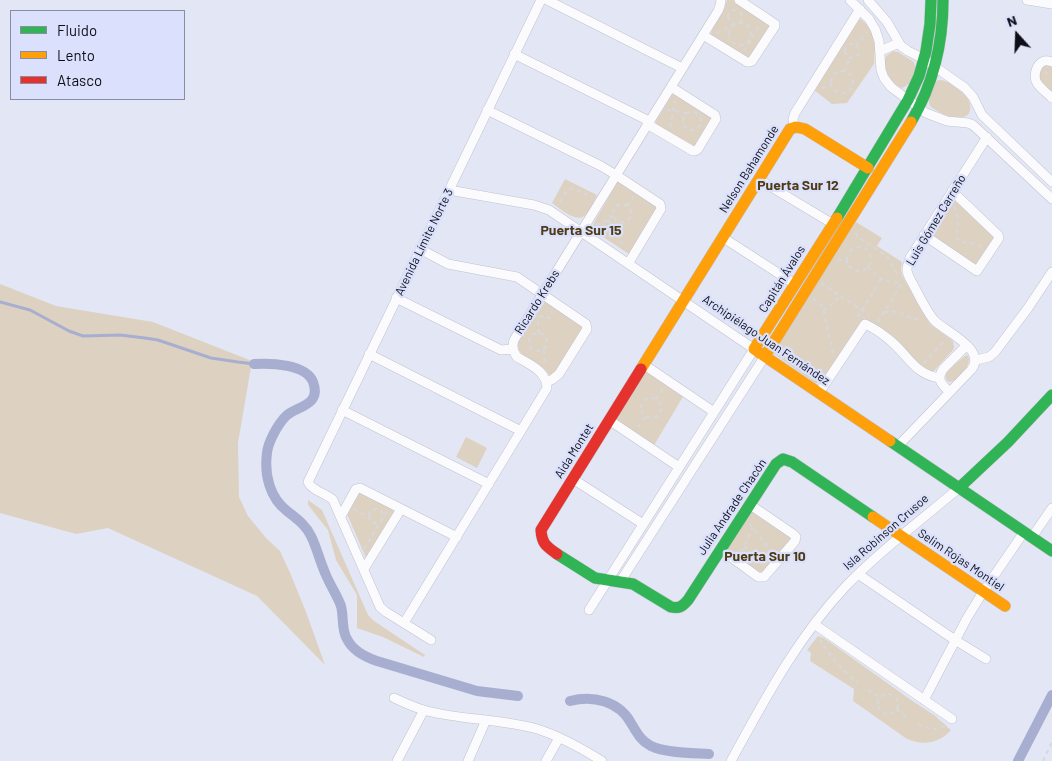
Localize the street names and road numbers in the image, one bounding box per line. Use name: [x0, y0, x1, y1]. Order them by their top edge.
street label: Nelson Bahamonde: [716, 123, 782, 215]
street label: Luis Gómez Carreño: [903, 172, 969, 268]
street label: Avenida Límite Norte 3: [392, 186, 456, 298]
street label: Capitán Ávalos: [756, 243, 808, 315]
street label: Ricardo Krebs: [512, 267, 562, 337]
street label: Archipiélago Juan Fernández: [700, 292, 832, 388]
street label: Aida Montet: [551, 421, 597, 481]
street label: Julia Andrade Chacón: [695, 456, 769, 558]
street label: Isla Robinson Crusoe: [840, 491, 932, 573]
street label: Selim Rojas Montiel: [915, 526, 1007, 594]

